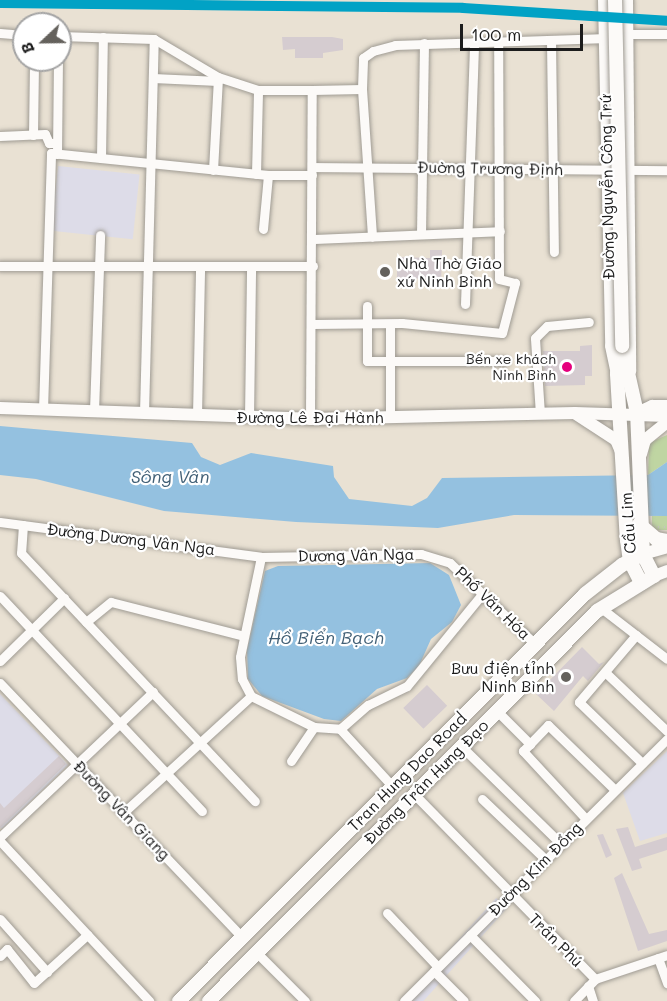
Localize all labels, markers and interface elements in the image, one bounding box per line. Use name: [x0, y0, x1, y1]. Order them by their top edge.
north arrow: [12, 12, 72, 72]
scale bar: [463, 12, 586, 50]
text: 100 m: [471, 22, 521, 46]
text: B: [15, 39, 38, 57]
street label: Đường Nguyễn Công Trứ: [596, 94, 618, 280]
street label: Đuờng Trương Định: [417, 157, 563, 179]
place label: Nhà Thờ Giáo xứ Ninh Bình: [397, 253, 502, 291]
marker: Nhà Thờ Giáo xứ Ninh Bình: [378, 265, 392, 279]
place label: Bến xe khách Ninh Bình: [466, 351, 556, 384]
marker: Bến xe khách Ninh Bình: [561, 361, 573, 373]
street label: Đường Lê Đại Hành: [236, 407, 384, 427]
water label: Sông Vân: [131, 465, 209, 487]
street label: Cầu Lim: [616, 492, 640, 554]
street label: Đường Dương Vân Nga: [46, 519, 216, 559]
street label: Dương Vân Nga: [298, 544, 414, 566]
street label: Phố Văn Hóa: [451, 562, 535, 644]
water label: Hồ Biển Bạch: [268, 626, 384, 648]
place label: Bưu điện tỉnh Ninh Bình: [451, 658, 554, 696]
marker: Bưu điện tỉnh Ninh Bình: [559, 670, 573, 684]
street label: Tran Hung Dao Road: [344, 709, 470, 835]
street label: Đường Trân Hưng Đạo: [360, 716, 492, 848]
street label: Đường Vân Giang: [70, 756, 174, 864]
street label: Đường Kim Đồng: [484, 818, 586, 920]
street label: Trần Phú: [525, 909, 587, 971]

